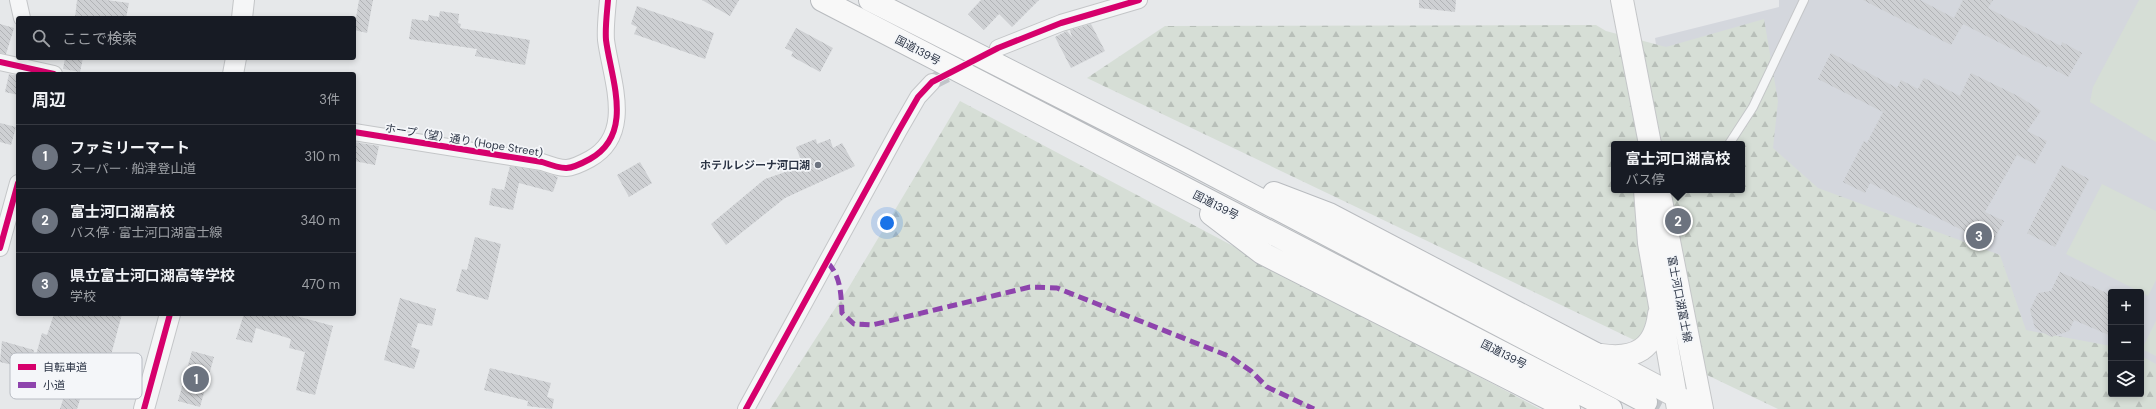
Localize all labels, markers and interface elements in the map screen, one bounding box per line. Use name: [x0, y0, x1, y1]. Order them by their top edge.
search box: [16, 16, 356, 60]
icon: search: [30, 27, 52, 49]
text: ここで検索: [62, 29, 137, 49]
street label: 国道139号: [893, 32, 943, 68]
text: 周辺: [32, 89, 66, 111]
text: 3件: [319, 91, 340, 108]
street label: ホープ（望）通り (Hope Street): [384, 121, 544, 159]
text: ファミリーマート: [70, 138, 190, 158]
popup: [1611, 141, 1745, 193]
text: 1: [43, 148, 47, 165]
text: 310 m: [305, 148, 340, 165]
text: 富士河口湖高校: [1625, 149, 1731, 169]
place label: ホテルレジーナ河口湖: [700, 158, 810, 172]
text: スーパー · 船津登山道: [70, 160, 196, 177]
marker: ホテルレジーナ河口湖: [813, 160, 823, 170]
text: バス停: [1625, 171, 1665, 188]
street label: 国道139号: [1191, 188, 1241, 222]
text: 富士河口湖高校: [70, 202, 175, 222]
pin: 2: [1665, 206, 1691, 236]
text: 2: [41, 212, 49, 229]
text: 340 m: [300, 212, 340, 229]
your location: [877, 213, 897, 233]
pin: 3: [1966, 221, 1992, 251]
text: バス停 · 富士河口湖富士線: [70, 224, 223, 241]
street label: 富士河口湖富士線: [1665, 254, 1695, 344]
text: 県立富士河口湖高等学校: [70, 266, 235, 286]
text: 3: [41, 276, 49, 293]
text: 470 m: [301, 276, 340, 293]
text: 学校: [70, 288, 96, 305]
map controls: [2108, 289, 2144, 397]
button: +: [2108, 289, 2144, 325]
button: −: [2108, 325, 2144, 361]
street label: 国道139号: [1479, 337, 1529, 371]
legend: [10, 353, 142, 399]
text: 自転車道: [43, 360, 87, 374]
button: layers: [2108, 361, 2144, 397]
pin: 1: [183, 364, 209, 394]
text: 小道: [43, 378, 65, 392]

